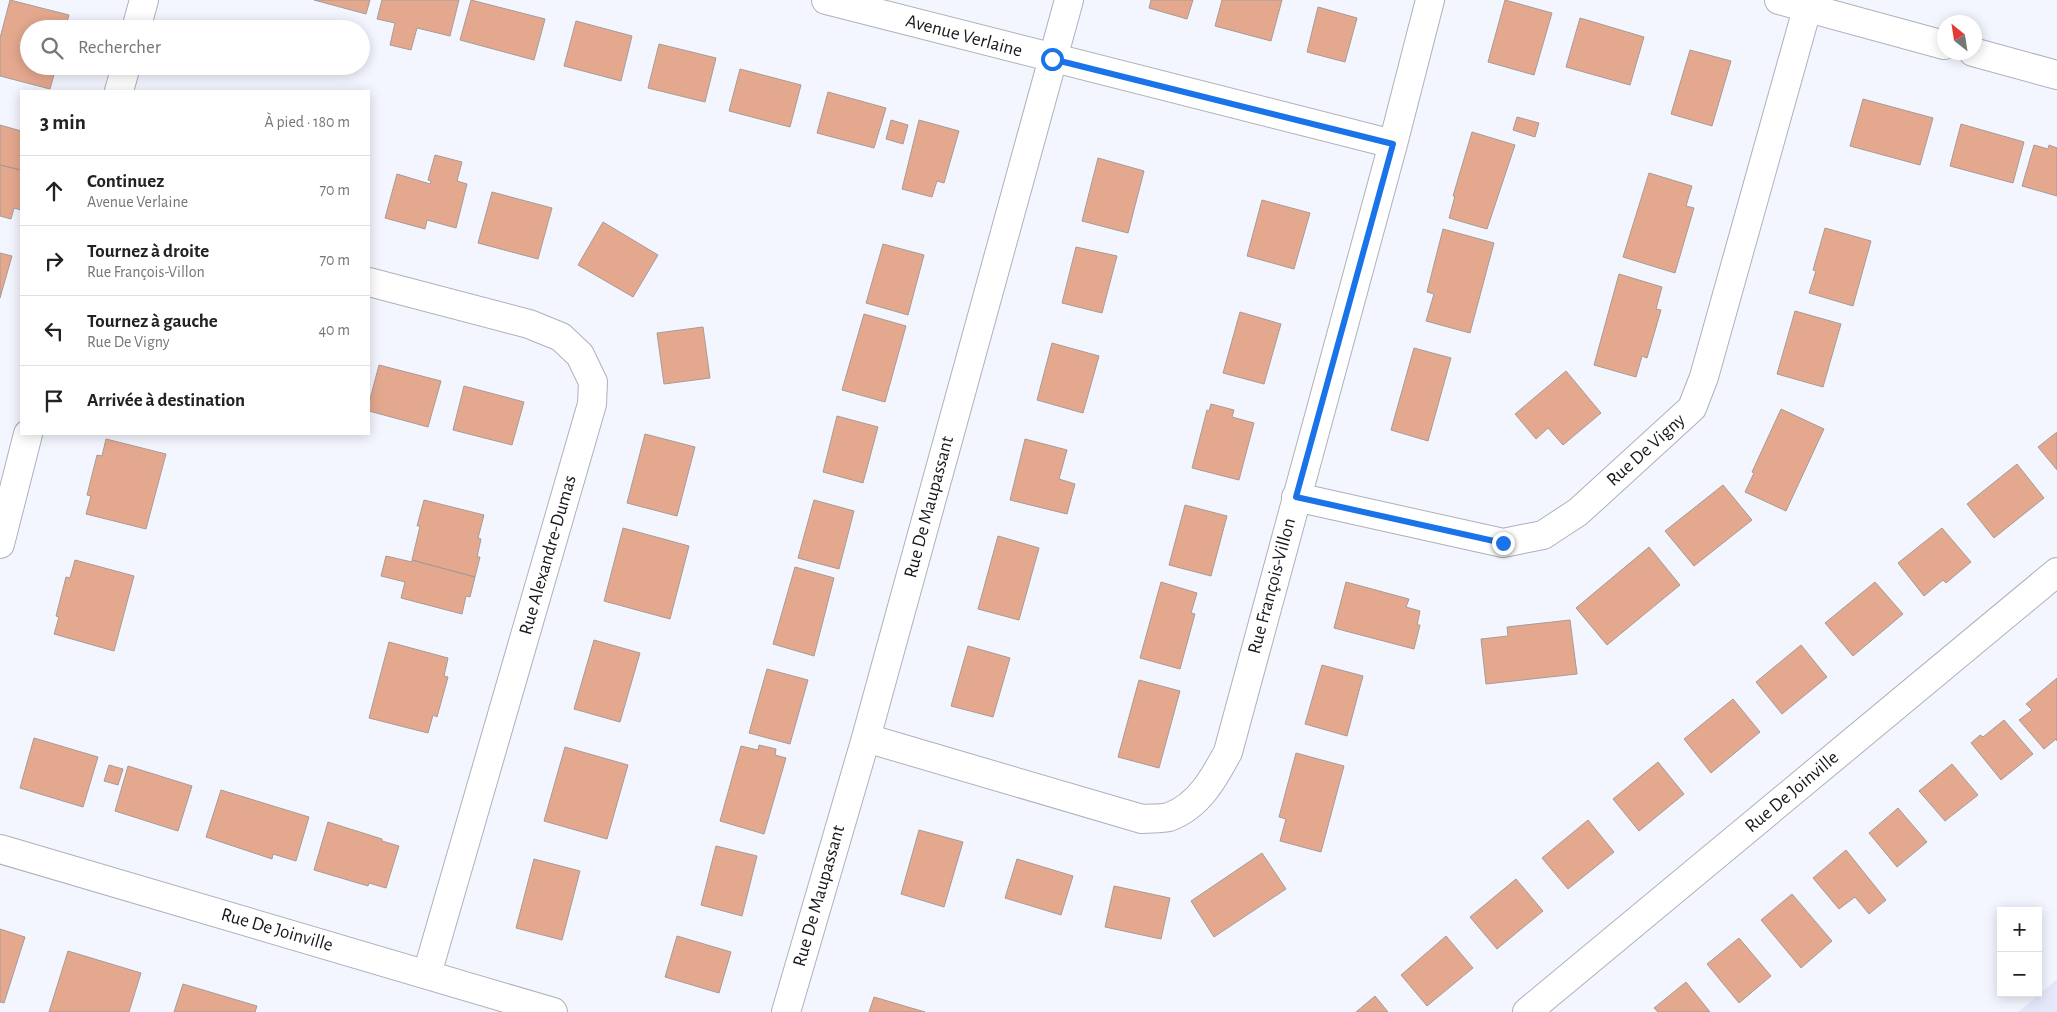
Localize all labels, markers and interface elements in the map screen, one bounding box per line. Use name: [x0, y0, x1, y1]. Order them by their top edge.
street label: Avenue Verlaine: [904, 11, 1024, 61]
north arrow: [1937, 15, 1982, 60]
search box: [20, 20, 370, 75]
icon: search: [38, 34, 66, 62]
text: Rechercher: [78, 38, 161, 57]
route start: [1041, 48, 1064, 71]
text: 3 min: [40, 112, 86, 133]
text: À pied · 180 m: [265, 114, 350, 130]
text: Continuez: [87, 172, 164, 191]
icon: ahead: [40, 177, 68, 205]
text: 70 m: [319, 182, 350, 198]
text: Avenue Verlaine: [87, 194, 188, 210]
text: Tournez à droite: [87, 242, 209, 261]
icon: right: [40, 247, 68, 275]
text: 70 m: [319, 252, 350, 268]
text: Rue François-Villon: [87, 264, 205, 280]
text: Tournez à gauche: [87, 312, 218, 331]
icon: left: [40, 317, 68, 345]
text: 40 m: [318, 322, 350, 338]
text: Rue De Vigny: [87, 334, 170, 350]
icon: arrive: [40, 387, 68, 415]
text: Arrivée à destination: [87, 391, 245, 410]
street label: Rue De Vigny: [1603, 410, 1689, 490]
street label: Rue De Maupassant: [901, 434, 957, 580]
street label: Rue Alexandre-Dumas: [516, 473, 580, 637]
street label: Rue François-Villon: [1245, 516, 1299, 656]
route end: [1492, 532, 1515, 555]
street label: Rue De Joinville: [1742, 748, 1842, 836]
street label: Rue De Maupassant: [790, 823, 848, 969]
street label: Rue De Joinville: [219, 905, 335, 955]
map controls: [1997, 907, 2042, 997]
button: +: [1997, 907, 2042, 952]
button: −: [1997, 952, 2042, 997]

